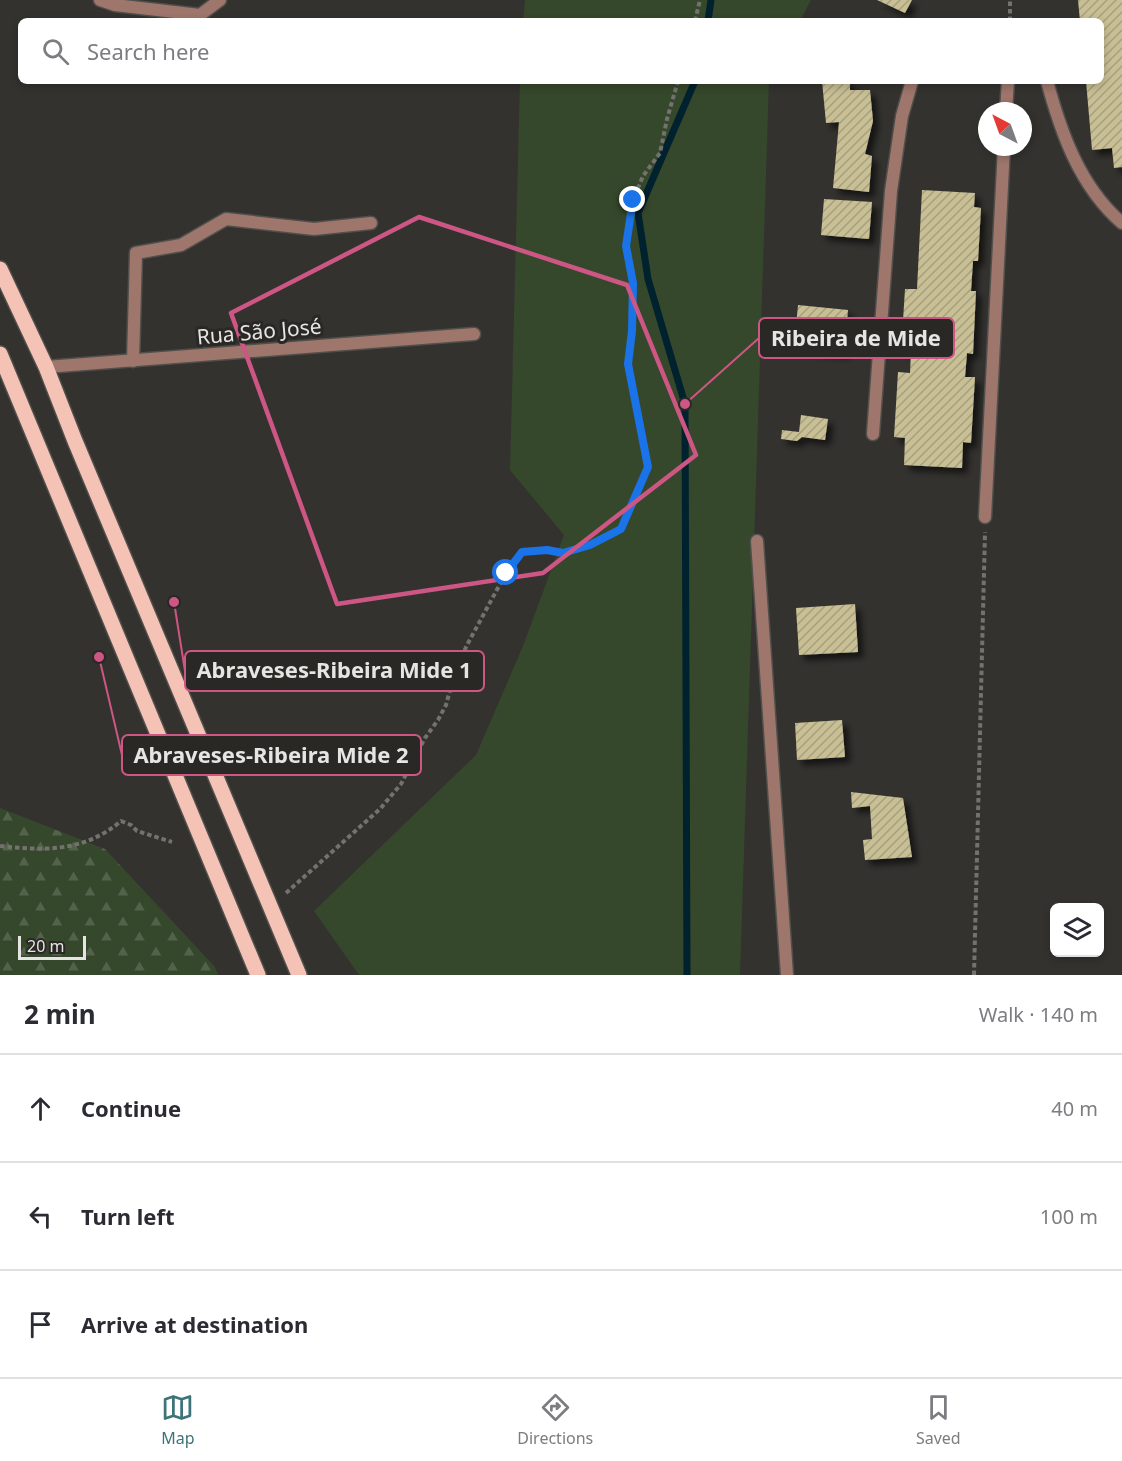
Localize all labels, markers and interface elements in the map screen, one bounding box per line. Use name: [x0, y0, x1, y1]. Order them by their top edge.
search box: [18, 18, 1104, 84]
icon: search: [39, 35, 72, 68]
text: Search here: [87, 36, 209, 66]
north arrow: [978, 102, 1032, 156]
route end: [619, 186, 645, 212]
street label: Rua São José: [195, 312, 323, 350]
callout: Ribeira de Mide: [759, 318, 954, 358]
text: Ribeira de Mide: [771, 322, 941, 352]
route start: [492, 559, 518, 585]
callout: Abraveses-Ribeira Mide 1: [185, 651, 484, 691]
text: Abraveses-Ribeira Mide 1: [196, 654, 472, 684]
callout: Abraveses-Ribeira Mide 2: [122, 735, 421, 775]
text: Abraveses-Ribeira Mide 2: [133, 739, 409, 769]
map controls: [1050, 903, 1104, 957]
button: layers: [1050, 903, 1104, 957]
scale bar: [18, 933, 86, 960]
text: 20 m: [27, 935, 64, 957]
text: 2 min: [24, 996, 96, 1032]
text: Walk · 140 m: [979, 1001, 1098, 1028]
icon: ahead: [24, 1092, 57, 1125]
text: Continue: [81, 1093, 181, 1123]
text: 40 m: [1051, 1095, 1098, 1122]
icon: left: [24, 1200, 57, 1233]
text: Turn left: [81, 1201, 175, 1231]
text: 100 m: [1040, 1203, 1098, 1230]
icon: arrive: [24, 1308, 57, 1341]
text: Arrive at destination: [81, 1309, 308, 1339]
tab: Map: [161, 1391, 195, 1449]
tab: Directions: [517, 1391, 593, 1449]
tab: Saved: [916, 1391, 961, 1449]

